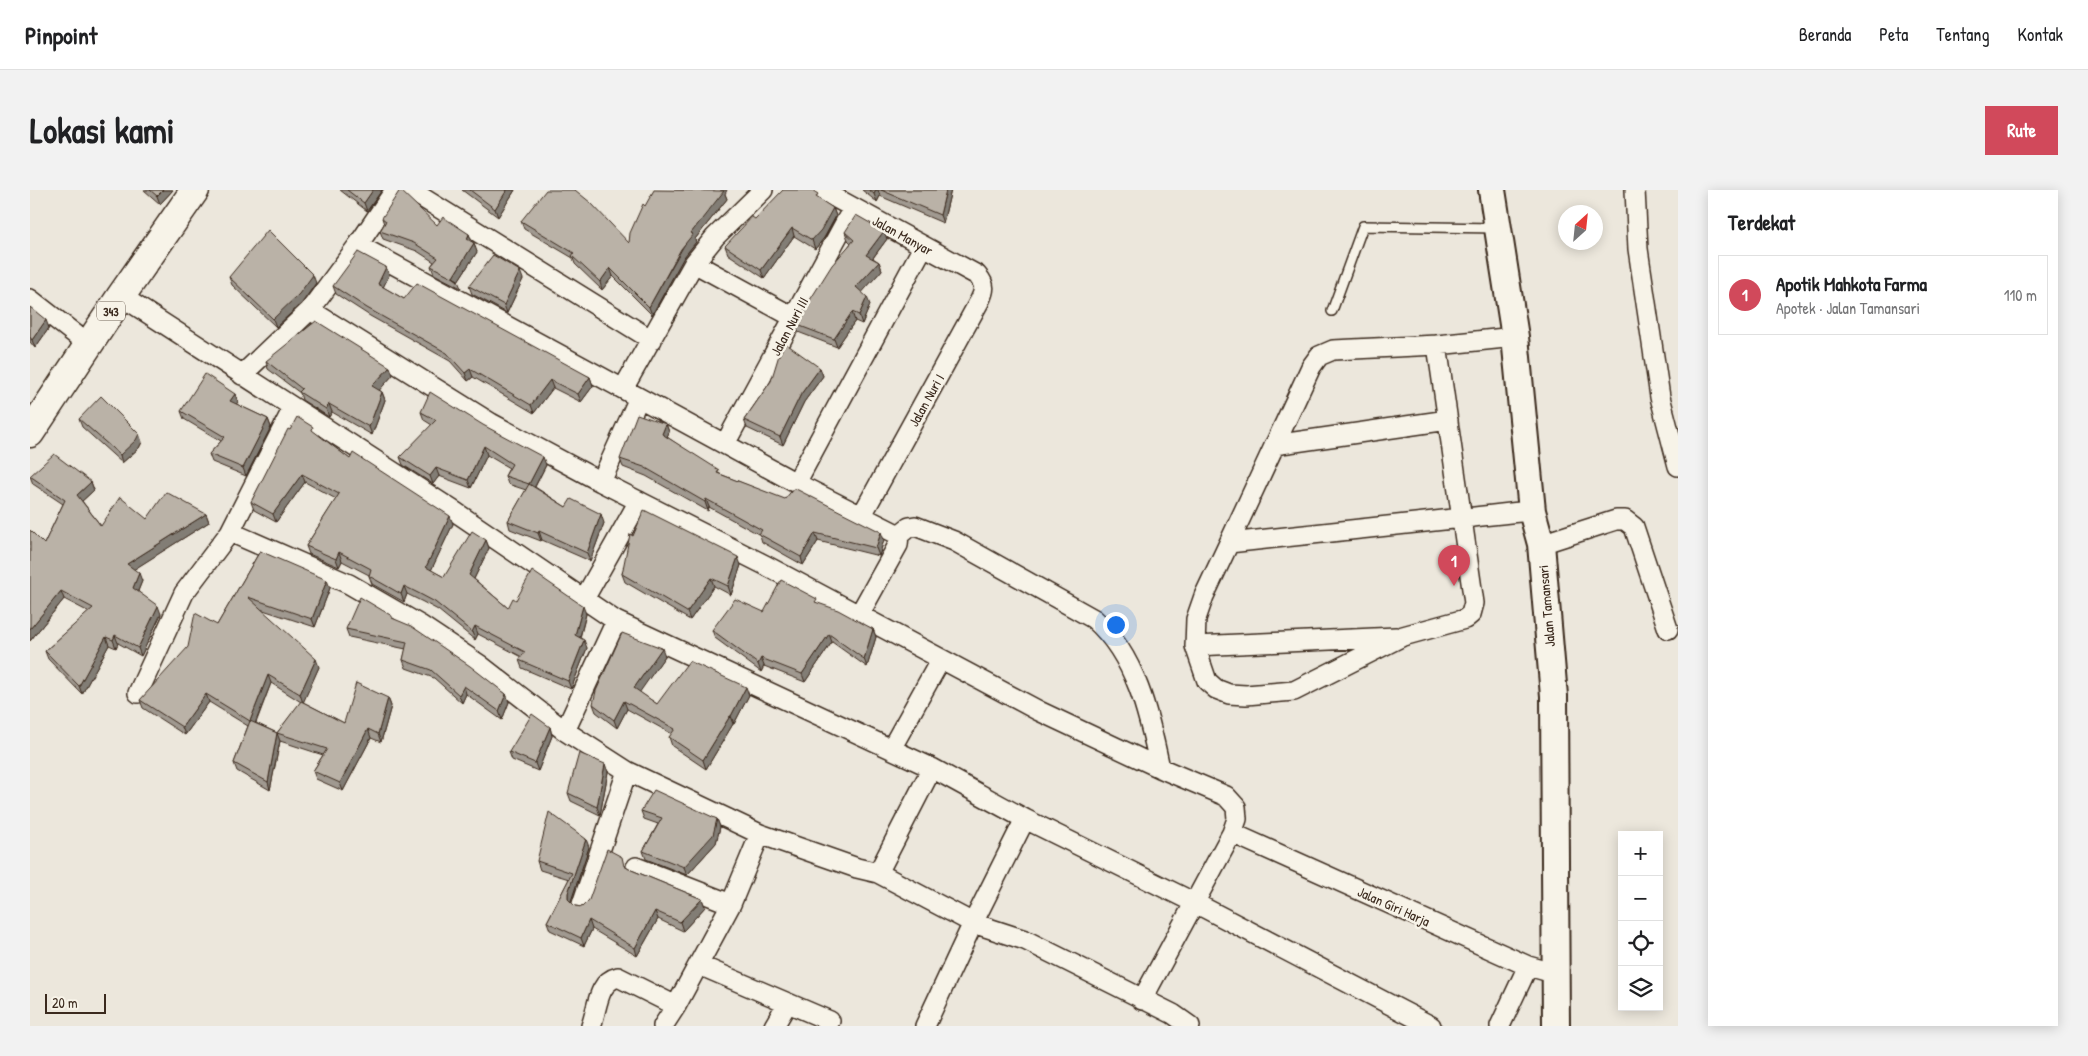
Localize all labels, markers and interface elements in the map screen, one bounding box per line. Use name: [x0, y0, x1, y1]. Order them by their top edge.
text: Pinpoint: [25, 19, 97, 51]
text: Beranda: [1799, 22, 1851, 47]
text: Peta: [1879, 22, 1908, 47]
text: Tentang: [1936, 22, 1989, 47]
text: Kontak: [2017, 22, 2063, 47]
button: Rute: [1985, 106, 2058, 155]
text: Lokasi kami: [30, 107, 175, 154]
north arrow: [1558, 205, 1603, 250]
text: Terdekat: [1728, 208, 1795, 237]
street label: Jalan Manyar: [869, 211, 937, 261]
text: Apotik Mahkota Farma: [1776, 271, 1927, 297]
text: 1: [1742, 284, 1748, 306]
text: 110 m: [2004, 284, 2037, 306]
street label: Jalan Nuri III: [766, 293, 812, 359]
text: Apotek · Jalan Tamansari: [1776, 297, 1920, 319]
road number: 343: [97, 302, 125, 320]
street label: Jalan Nuri I: [904, 370, 948, 430]
pin: 1: [1438, 545, 1470, 586]
street label: Jalan Tamansari: [1533, 564, 1559, 648]
your location: [1103, 612, 1129, 638]
map controls: [1618, 831, 1663, 1011]
button: +: [1618, 831, 1663, 876]
button: −: [1618, 876, 1663, 921]
street label: Jalan Giri Harja: [1354, 882, 1434, 932]
button: locate: [1618, 921, 1663, 966]
button: layers: [1618, 966, 1663, 1011]
scale bar: [45, 991, 106, 1014]
text: 20 m: [52, 993, 78, 1012]

